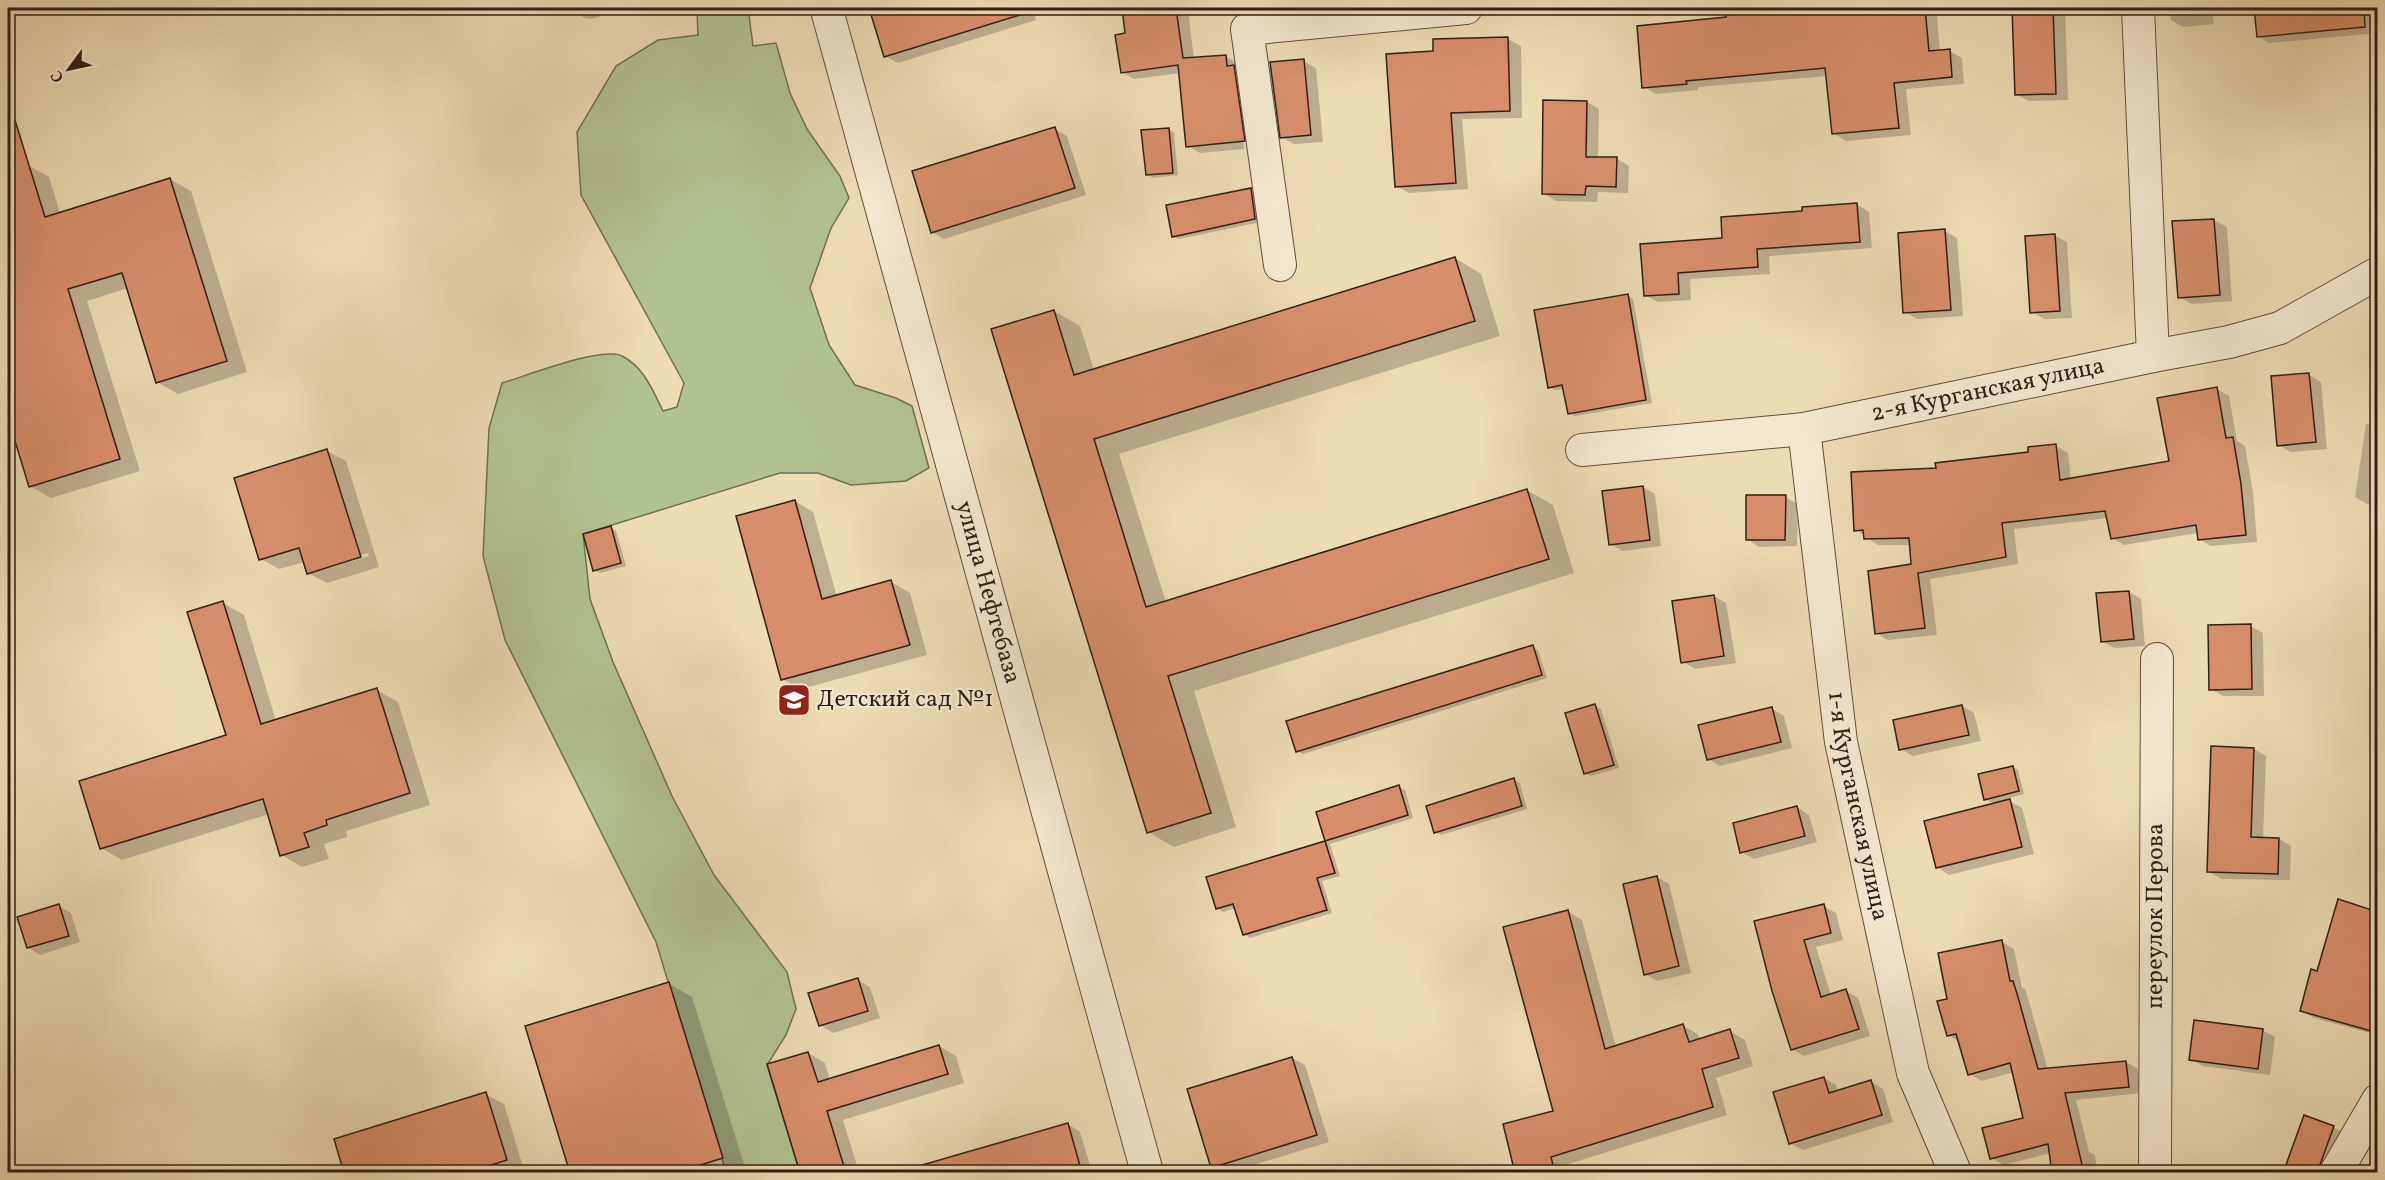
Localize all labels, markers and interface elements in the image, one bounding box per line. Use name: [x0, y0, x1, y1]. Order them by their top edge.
north arrow: [39, 39, 99, 99]
text: С: [46, 66, 70, 86]
street label: 2-я Курганская улица: [1868, 350, 2108, 431]
street label: улица Нефтебаза: [946, 497, 1029, 688]
school or university icon: Детский сад №1: [776, 682, 812, 718]
place label: Детский сад №1: [817, 683, 994, 717]
street label: 1-я Курганская улица: [1818, 690, 1896, 924]
street label: переулок Перова: [2139, 823, 2173, 1009]

